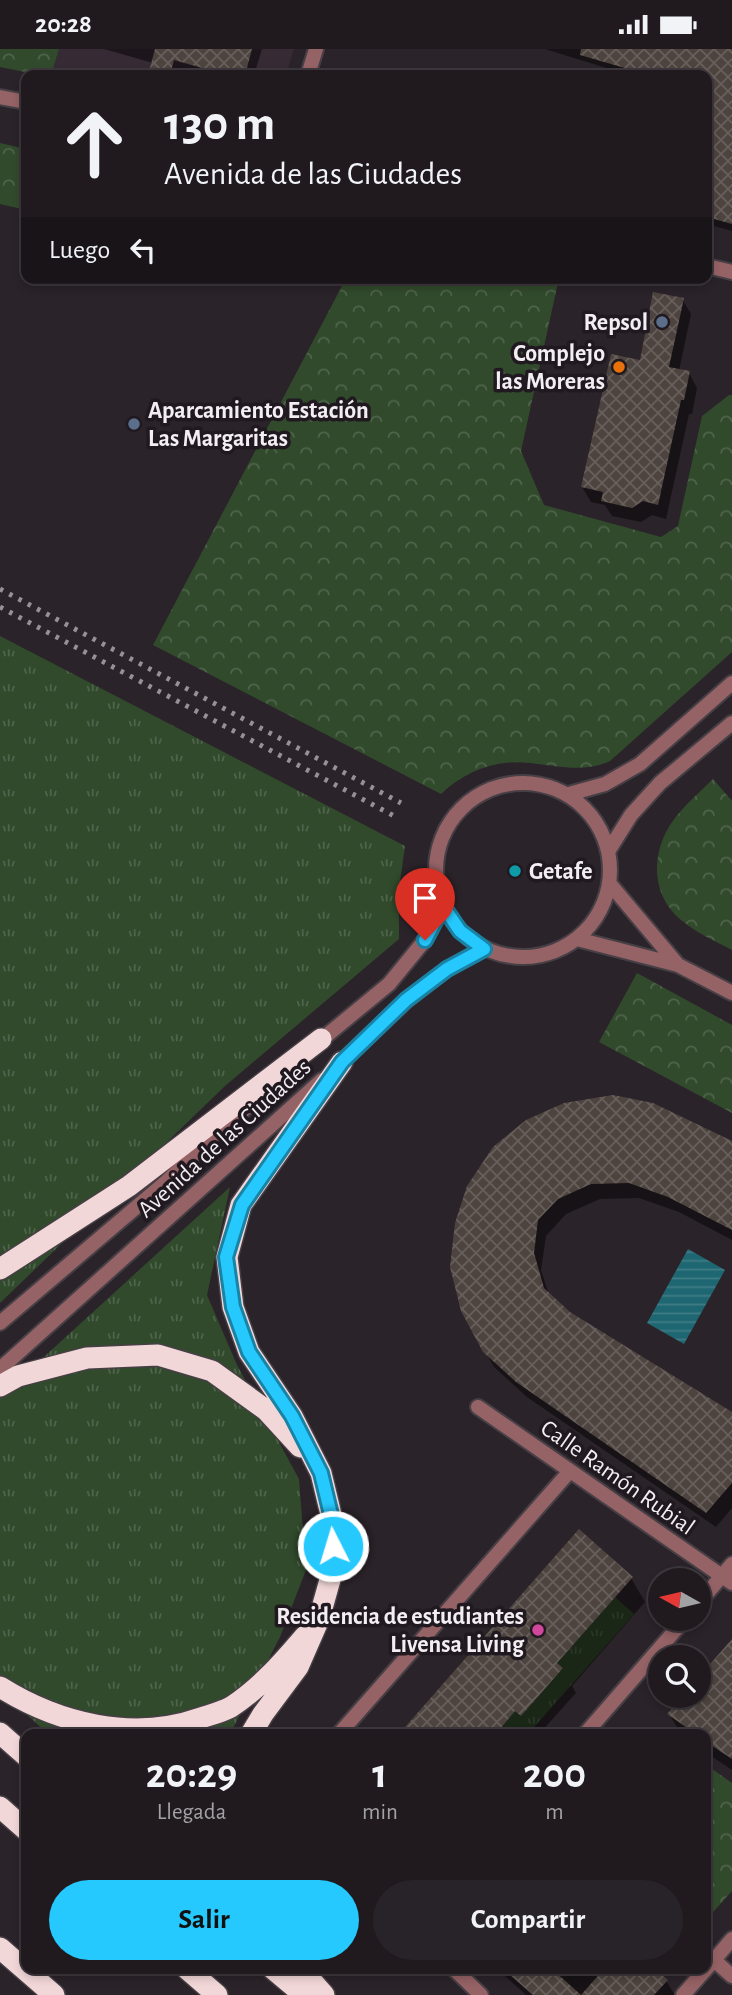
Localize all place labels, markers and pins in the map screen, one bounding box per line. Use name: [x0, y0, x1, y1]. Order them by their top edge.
place label: Repsol: [583, 311, 648, 335]
marker: Repsol: [654, 314, 670, 330]
place label: Complejo las Moreras: [495, 342, 605, 394]
marker: Complejo las Moreras: [611, 359, 627, 375]
place label: Aparcamiento Estación Las Margaritas: [148, 399, 369, 451]
marker: Aparcamiento Estación Las Margaritas: [126, 416, 142, 432]
place label: Getafe: [529, 860, 593, 884]
marker: Getafe: [507, 863, 523, 879]
pin: [395, 868, 455, 940]
place label: Residencia de estudiantes Livensa Living: [276, 1605, 525, 1657]
marker: Residencia de estudiantes Livensa Living: [530, 1622, 546, 1638]

